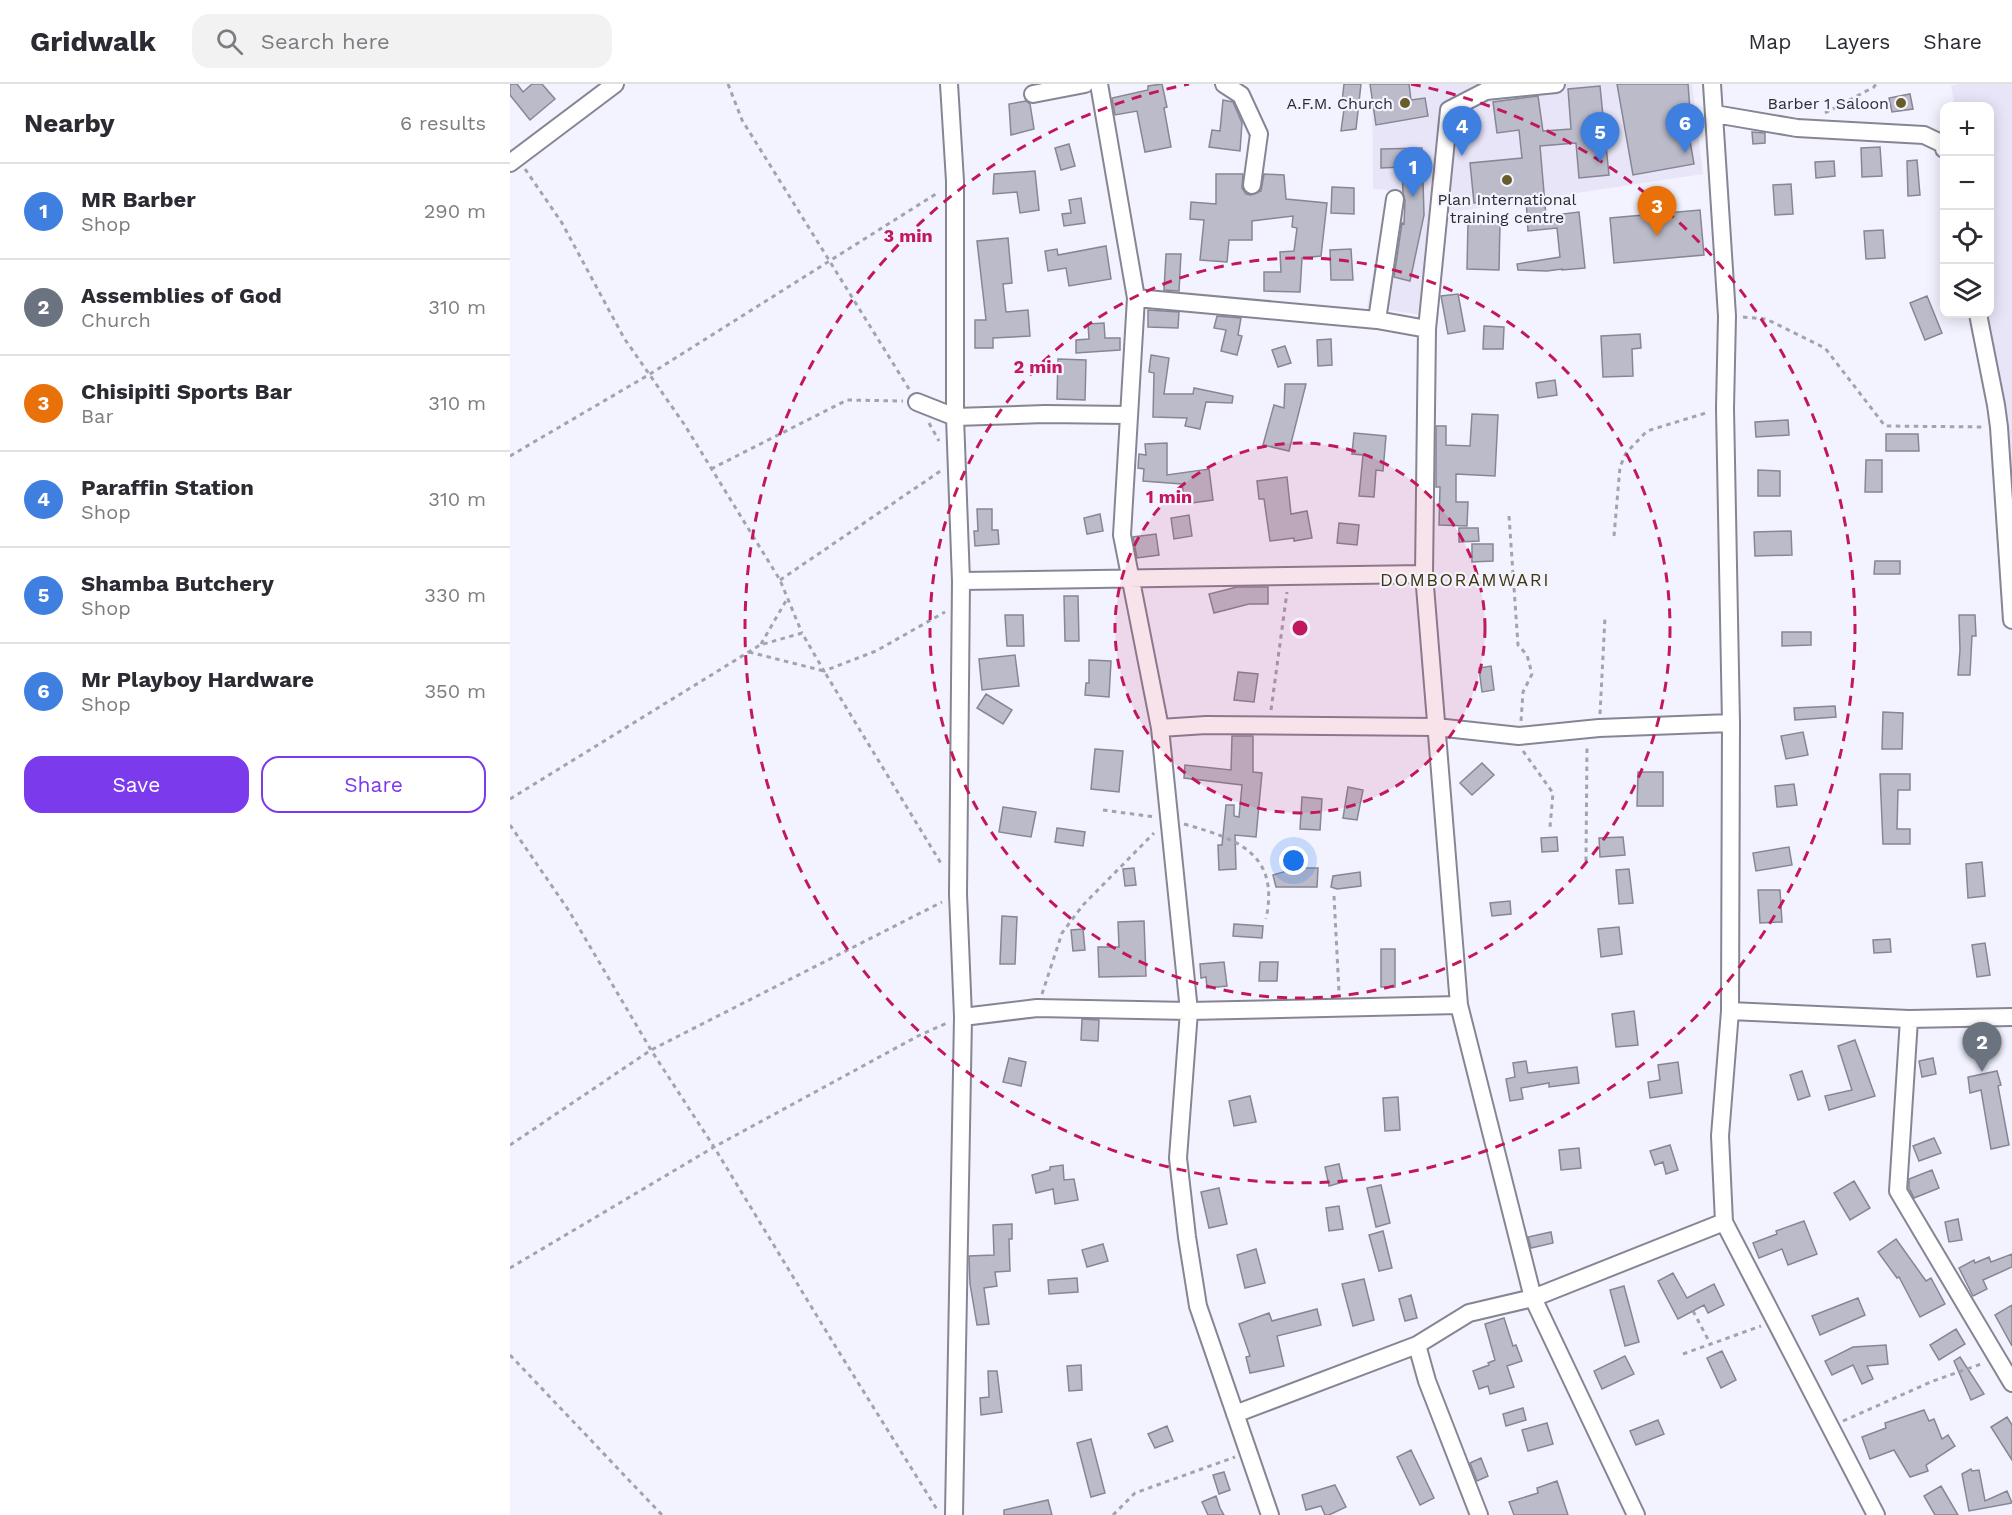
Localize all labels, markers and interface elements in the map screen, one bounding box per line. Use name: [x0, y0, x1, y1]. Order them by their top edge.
search box: [192, 14, 612, 68]
text: Gridwalk: [30, 25, 156, 58]
icon: search: [213, 25, 246, 58]
text: Search here: [261, 29, 390, 54]
text: Map: [1748, 29, 1791, 54]
text: Layers: [1824, 29, 1890, 54]
text: Share: [1923, 29, 1982, 54]
place label: A.F.M. Church: [1287, 94, 1393, 113]
place label: Barber 1 Saloon: [1768, 94, 1889, 113]
marker: A.F.M. Church: [1398, 96, 1412, 110]
marker: Barber 1 Saloon: [1894, 96, 1908, 110]
map controls: [1940, 102, 1994, 318]
button: +: [1940, 102, 1994, 156]
pin: 6: [1666, 104, 1704, 153]
pin: 4: [1442, 106, 1482, 156]
text: Nearby: [24, 108, 115, 138]
text: 6 results: [400, 111, 486, 135]
pin: 5: [1580, 112, 1620, 162]
pin: 1: [1394, 147, 1432, 197]
button: −: [1940, 156, 1994, 210]
marker: Plan International training centre: [1500, 173, 1514, 187]
pin: 3: [1638, 186, 1676, 236]
text: MR Barber: [81, 187, 196, 212]
place label: Plan International training centre: [1437, 190, 1577, 227]
text: 1: [39, 199, 48, 223]
text: 290 m: [424, 199, 486, 223]
button: locate: [1940, 210, 1994, 264]
text: Shop: [81, 212, 131, 236]
text: 3 min: [883, 225, 933, 246]
button: layers: [1940, 264, 1994, 318]
text: Assemblies of God: [81, 283, 282, 308]
text: 2: [38, 295, 49, 319]
text: 310 m: [428, 295, 486, 319]
text: Church: [81, 308, 151, 332]
text: 2 min: [1013, 356, 1063, 377]
text: Chisipiti Sports Bar: [81, 379, 292, 404]
text: 3: [38, 391, 49, 415]
text: 310 m: [428, 391, 486, 415]
text: Bar: [81, 404, 114, 428]
text: Paraffin Station: [81, 475, 254, 500]
text: 1 min: [1146, 486, 1192, 507]
text: 4: [37, 487, 50, 511]
text: 310 m: [428, 487, 486, 511]
text: Shop: [81, 500, 131, 524]
district label: DOMBORAMWARI: [1380, 569, 1550, 590]
text: Shamba Butchery: [81, 571, 274, 596]
text: 5: [38, 583, 49, 607]
text: 330 m: [424, 583, 486, 607]
text: Shop: [81, 596, 131, 620]
centre of rings: [1290, 618, 1310, 638]
text: Mr Playboy Hardware: [81, 667, 314, 692]
text: 6: [37, 679, 50, 703]
text: 350 m: [424, 679, 486, 703]
text: Shop: [81, 692, 131, 716]
button: Save: [24, 756, 249, 813]
button: Share: [261, 756, 486, 813]
your location: [1279, 846, 1308, 875]
pin: 2: [1962, 1022, 2002, 1072]

